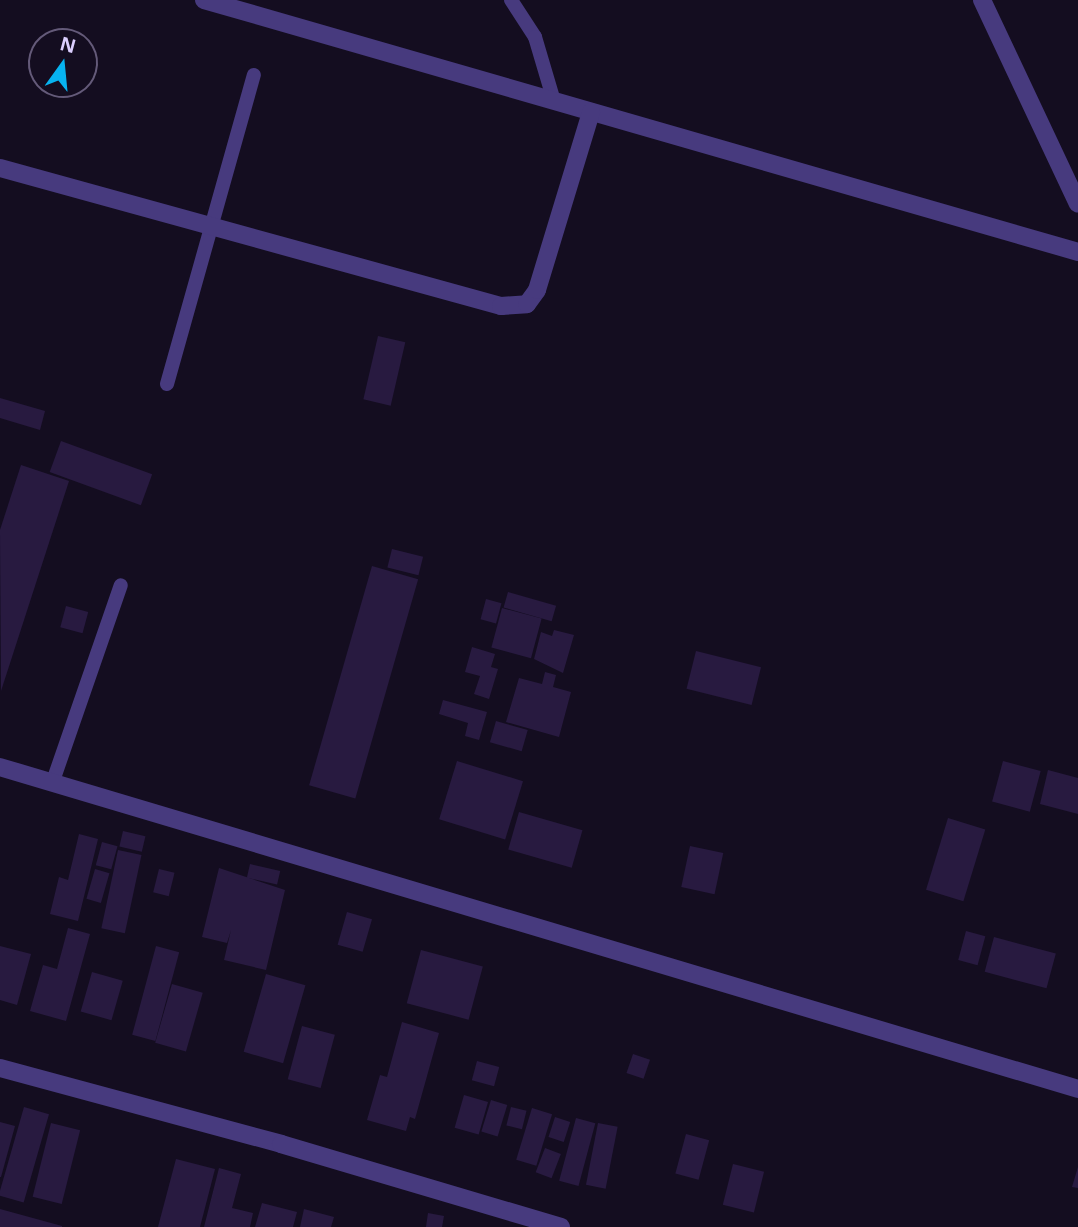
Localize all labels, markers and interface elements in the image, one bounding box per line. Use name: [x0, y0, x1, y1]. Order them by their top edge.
north arrow: [28, 28, 98, 98]
text: N: [57, 30, 79, 59]

